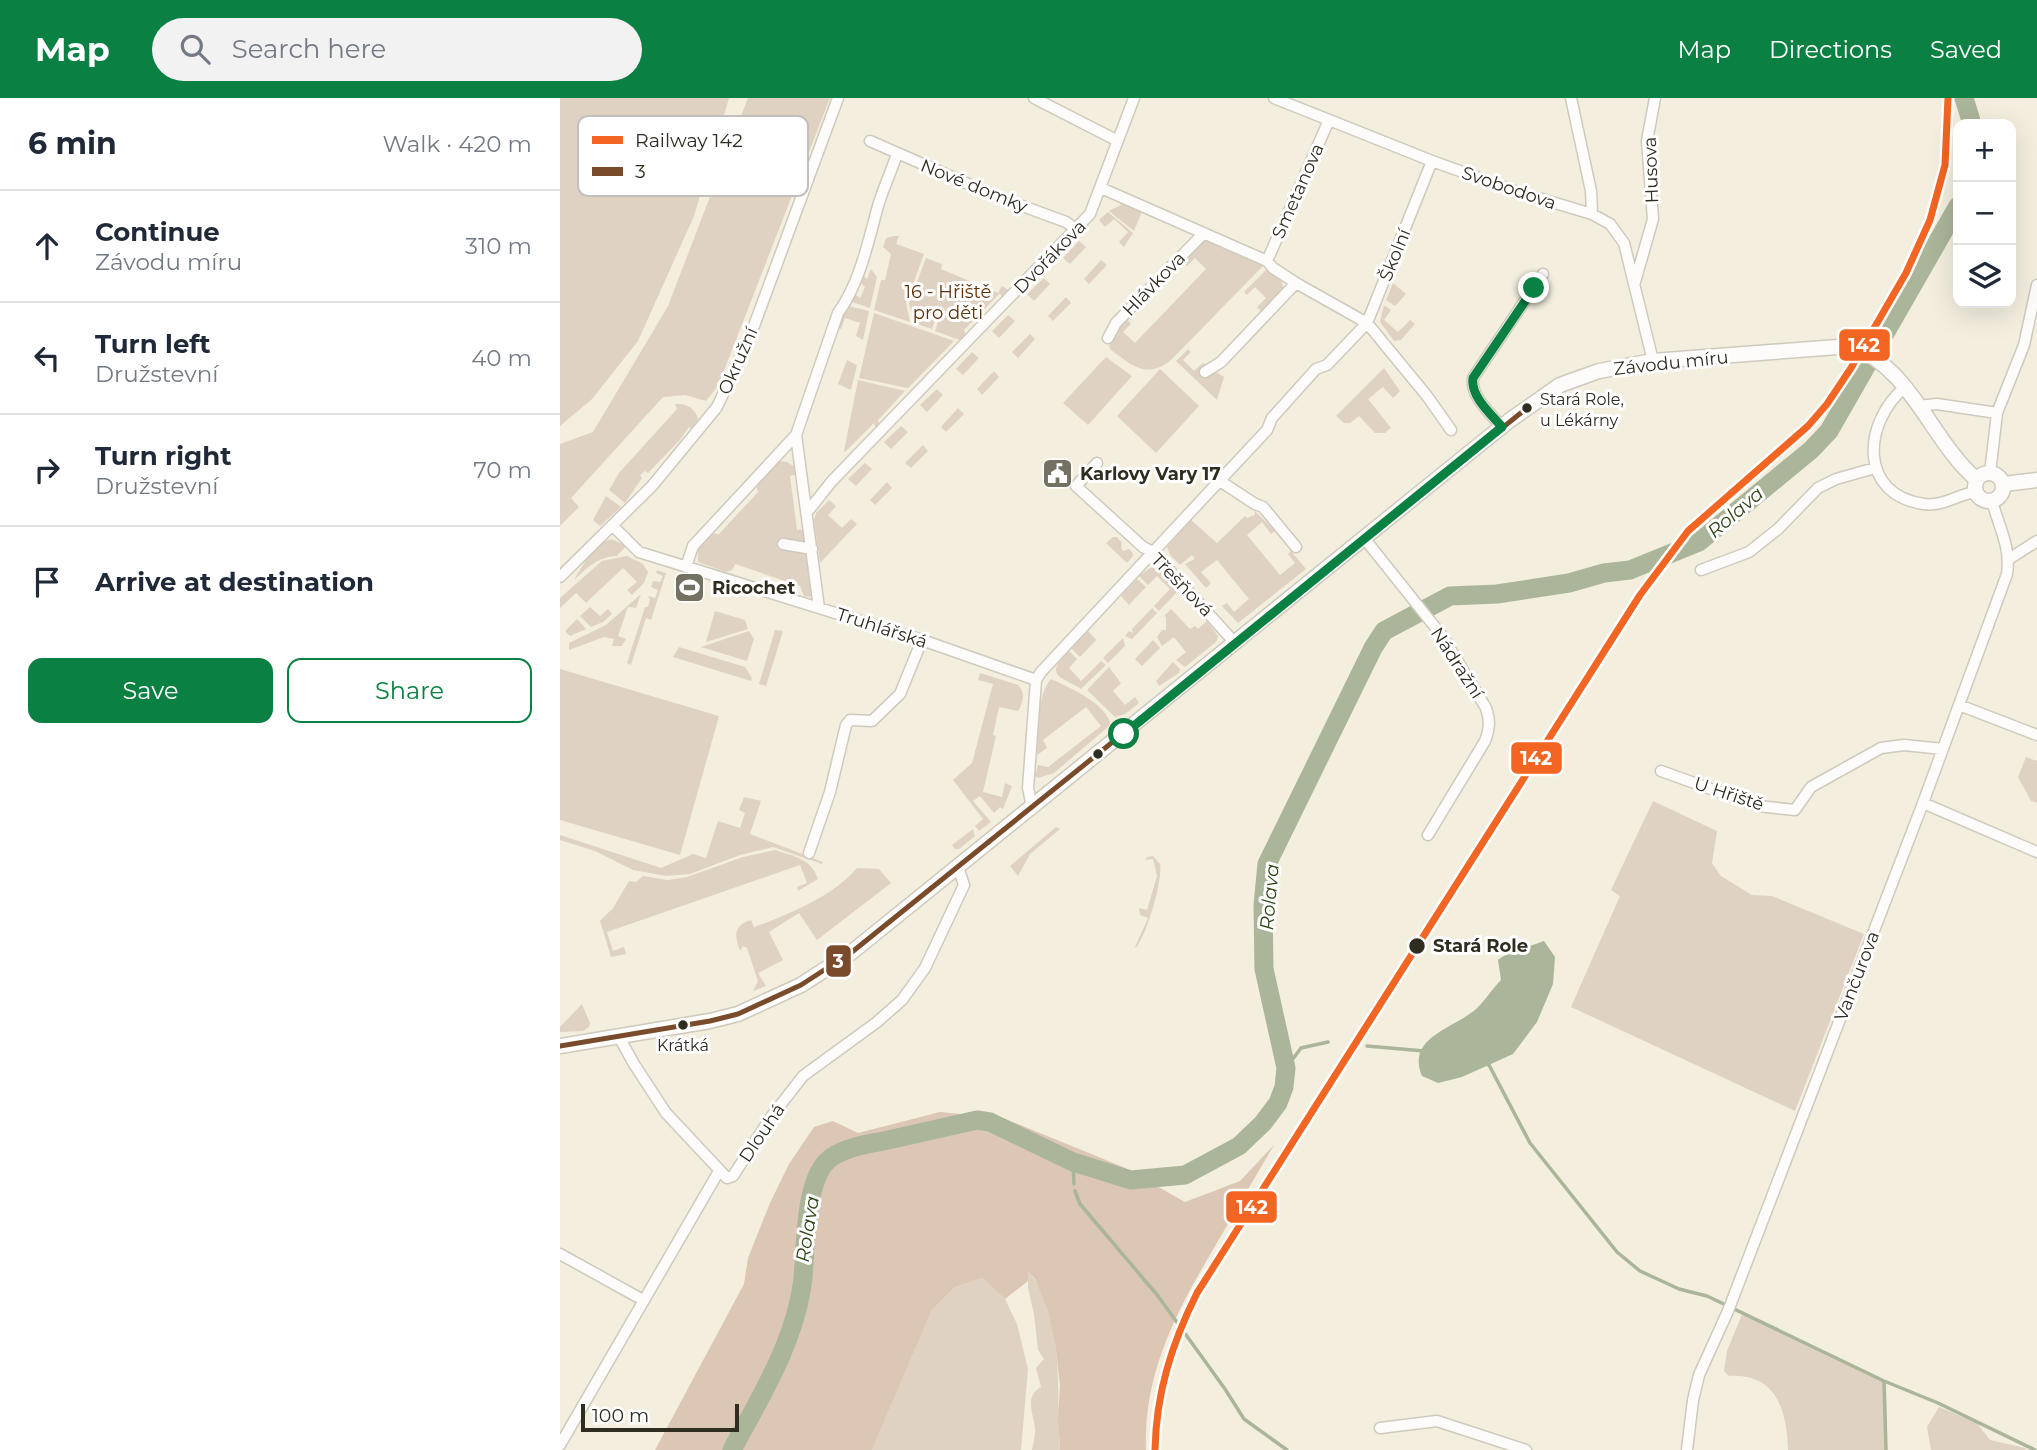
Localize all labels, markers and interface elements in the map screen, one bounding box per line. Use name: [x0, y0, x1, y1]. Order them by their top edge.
search box: [152, 18, 642, 81]
text: Map: [35, 29, 110, 69]
icon: search: [176, 30, 214, 68]
text: Search here: [232, 33, 386, 65]
text: Map: [1678, 35, 1731, 64]
text: Directions: [1769, 35, 1892, 64]
text: Saved: [1930, 35, 2002, 64]
legend: [578, 116, 808, 196]
map controls: [1953, 119, 2016, 308]
button: +: [1953, 119, 2016, 182]
text: 6 min: [28, 125, 117, 162]
text: Railway 142: [635, 129, 743, 152]
text: Walk · 420 m: [383, 130, 532, 158]
street label: Husova: [1639, 136, 1663, 204]
street label: Smetanova: [1267, 140, 1329, 242]
street label: Nové domky: [917, 155, 1031, 218]
text: 3: [635, 160, 646, 183]
street label: Svobodova: [1459, 162, 1559, 214]
button: −: [1953, 182, 2016, 245]
street label: Dvořákova: [1009, 215, 1091, 299]
text: Continue: [95, 216, 220, 248]
street label: Školní: [1375, 224, 1416, 284]
icon: ahead: [28, 227, 66, 265]
text: 310 m: [465, 232, 532, 260]
button: layers: [1953, 245, 2016, 308]
street label: Hlávkova: [1118, 247, 1190, 321]
text: Závodu míru: [95, 248, 242, 276]
route end: [1518, 272, 1549, 303]
park label: 16 - Hřiště pro děti: [905, 281, 992, 324]
street label: Okružní: [713, 323, 763, 398]
text: Turn left: [95, 328, 211, 360]
line badge: 142: [1838, 328, 1891, 362]
text: 142: [1848, 334, 1880, 357]
icon: left: [28, 339, 66, 377]
text: 40 m: [471, 344, 532, 372]
street label: Závodu míru: [1613, 346, 1729, 380]
text: Družstevní: [95, 360, 218, 388]
place label: Stará Role, u Lékárny: [1540, 390, 1624, 430]
marker: Stará Role, u Lékárny: [1520, 401, 1534, 415]
text: Turn right: [95, 440, 231, 472]
icon: right: [28, 451, 66, 489]
text: 70 m: [473, 456, 532, 484]
public building icon: Karlovy Vary 17: [1040, 457, 1074, 491]
place label: Karlovy Vary 17: [1080, 463, 1221, 485]
text: Družstevní: [95, 472, 218, 500]
water label: Rolava: [1703, 482, 1768, 543]
street label: Třešňová: [1146, 549, 1218, 621]
icon: arrive: [28, 563, 66, 601]
text: Arrive at destination: [95, 566, 374, 598]
sports icon: Ricochet: [672, 571, 706, 605]
place label: Ricochet: [712, 577, 795, 599]
street label: Truhlářská: [834, 603, 930, 653]
street label: Nádražní: [1426, 623, 1489, 704]
button: Save: [28, 658, 273, 723]
button: Share: [287, 658, 532, 723]
route start: [1108, 718, 1139, 749]
line badge: 142: [1510, 741, 1563, 775]
unlabelled marker: [1091, 747, 1105, 761]
text: 142: [1520, 747, 1552, 770]
street label: U Hřiště: [1691, 772, 1767, 816]
water label: Rolava: [1255, 863, 1284, 931]
street label: Vančurova: [1830, 928, 1884, 1024]
place label: Stará Role: [1433, 935, 1528, 957]
marker: Stará Role: [1407, 936, 1427, 956]
line badge: 3: [825, 944, 852, 978]
text: 3: [831, 950, 844, 973]
marker: Krátká: [676, 1018, 690, 1032]
place label: Krátká: [657, 1036, 709, 1055]
street label: Dlouhá: [734, 1100, 790, 1166]
line badge: 142: [1225, 1190, 1278, 1224]
water label: Rolava: [791, 1194, 824, 1264]
text: 142: [1236, 1196, 1268, 1219]
scale bar: [581, 1401, 738, 1433]
text: 100 m: [592, 1404, 649, 1427]

